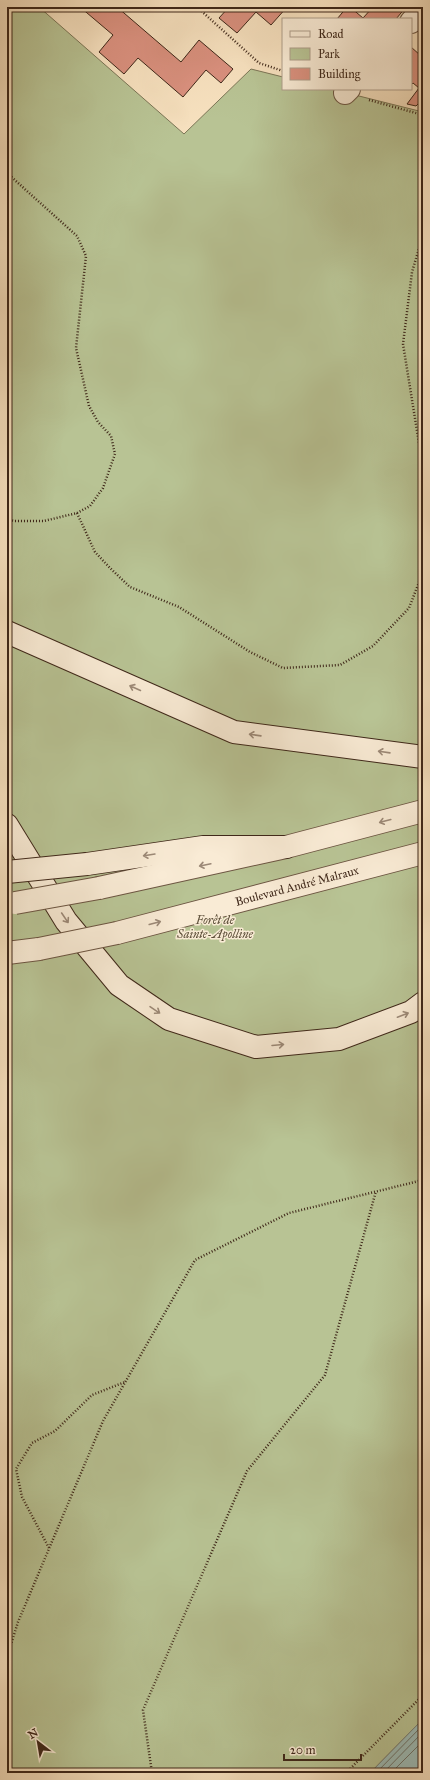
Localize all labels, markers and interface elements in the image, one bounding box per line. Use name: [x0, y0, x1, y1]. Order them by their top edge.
legend: [282, 18, 412, 90]
text: Road: [318, 27, 344, 41]
text: Park: [318, 47, 340, 61]
text: Building: [318, 67, 361, 82]
one-way arrow: [129, 684, 141, 692]
one-way arrow: [249, 731, 262, 739]
one-way arrow: [378, 748, 391, 756]
one-way arrow: [379, 818, 392, 825]
one-way arrow: [143, 851, 156, 859]
one-way arrow: [198, 862, 211, 870]
street label: Boulevard André Malraux: [234, 863, 361, 909]
one-way arrow: [61, 912, 69, 924]
park label: Forêt de Sainte-Apolline: [176, 913, 253, 942]
one-way arrow: [148, 918, 161, 926]
one-way arrow: [149, 1006, 160, 1014]
one-way arrow: [396, 1010, 408, 1018]
one-way arrow: [271, 1041, 284, 1049]
north arrow: [18, 1722, 58, 1762]
text: N: [26, 1726, 41, 1742]
scale bar: [284, 1736, 361, 1762]
text: 20 m: [290, 1743, 316, 1757]

